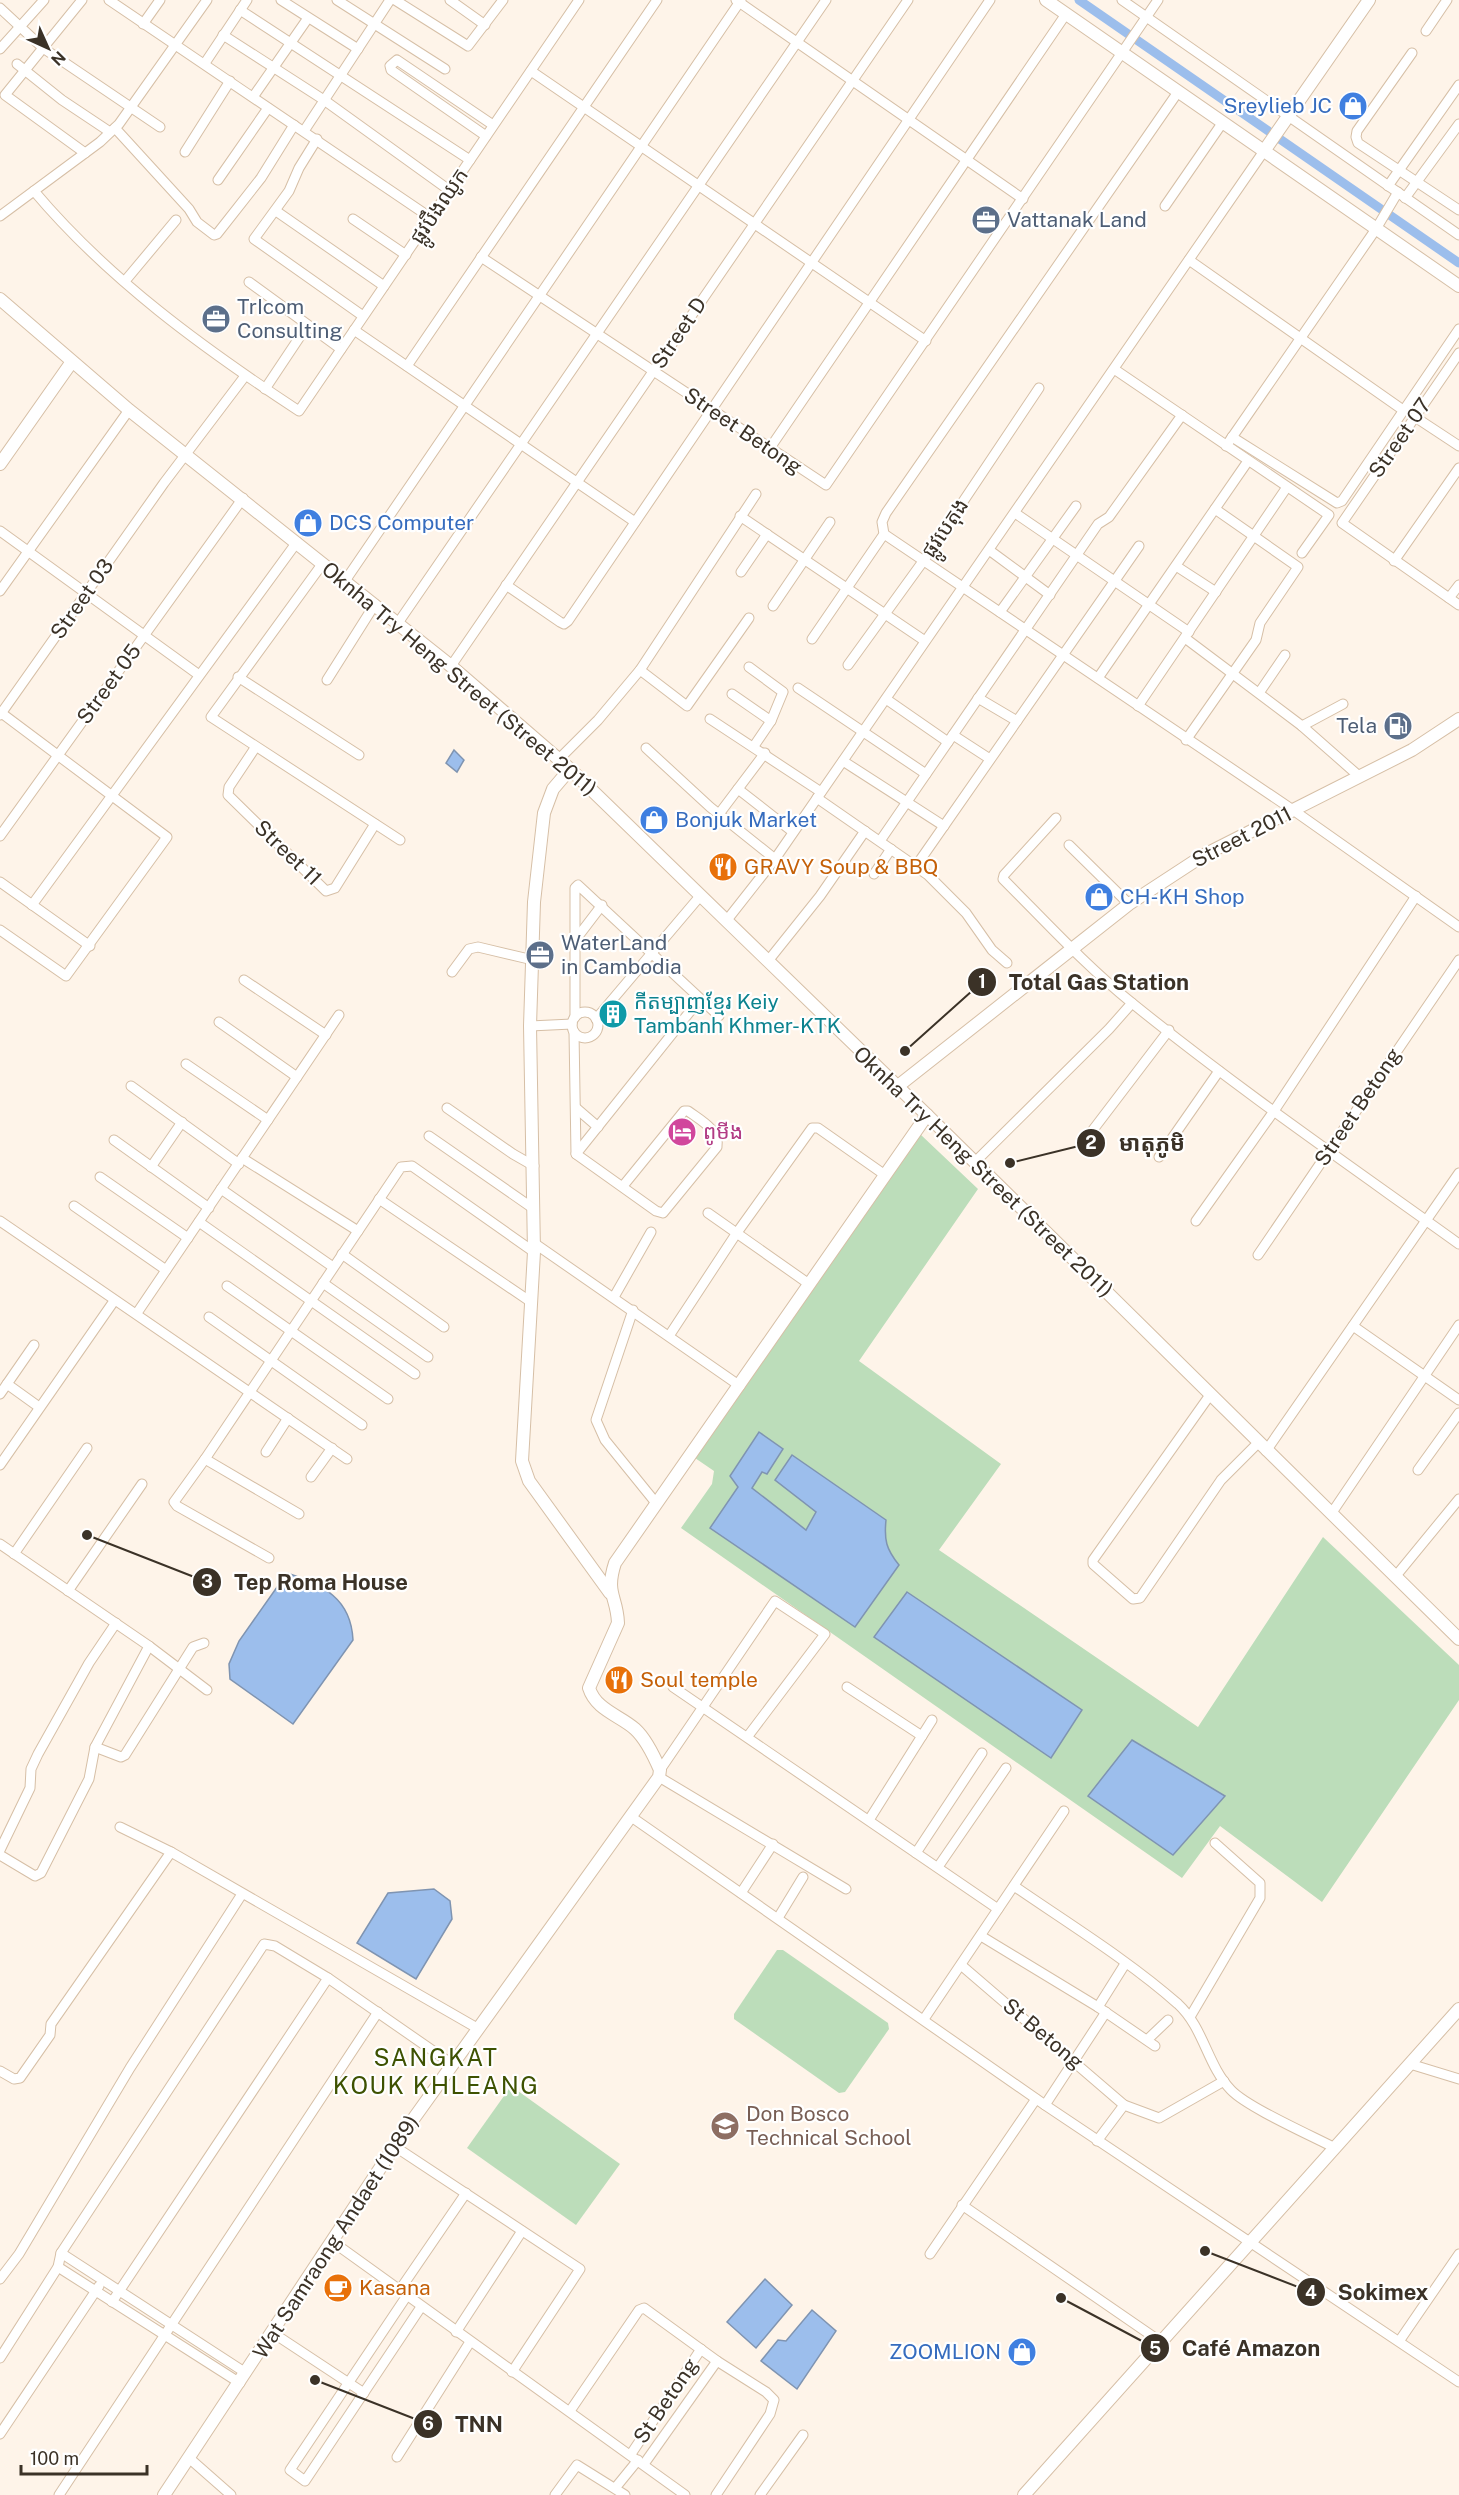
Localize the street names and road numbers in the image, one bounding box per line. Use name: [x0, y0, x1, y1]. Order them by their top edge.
street label: ផ្លូវបឹងឈូក: [404, 163, 479, 253]
street label: Street D: [646, 292, 712, 373]
street label: Street Betong: [680, 382, 807, 479]
street label: Street 07: [1363, 393, 1436, 482]
street label: ផ្លូវបេតុង: [916, 493, 979, 566]
street label: Street 03: [45, 554, 118, 644]
street label: Oknha Try Heng Street (Street 2011): [317, 556, 602, 801]
street label: Street 05: [71, 639, 146, 729]
street label: Street 2011: [1188, 801, 1296, 872]
street label: Street 11: [250, 815, 327, 891]
street label: Oknha Try Heng Street (Street 2011): [848, 1041, 1118, 1303]
street label: Street Betong: [1309, 1043, 1406, 1170]
street label: St Betong: [998, 1993, 1089, 2075]
street label: Wat Samraong Andaet (1089): [247, 2110, 424, 2363]
street label: St Betong: [628, 2353, 703, 2448]

